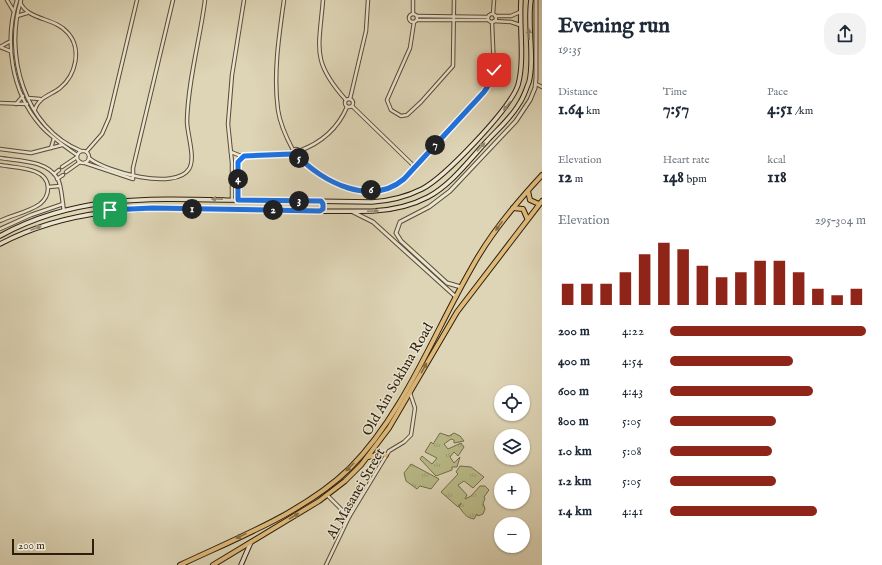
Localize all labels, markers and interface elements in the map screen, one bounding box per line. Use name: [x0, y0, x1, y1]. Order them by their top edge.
text: Evening run: [558, 12, 670, 40]
button: share: [824, 13, 866, 55]
one-way arrow: [526, 27, 532, 40]
text: 19:35: [558, 41, 582, 58]
pin: [477, 53, 511, 87]
icon: check: [483, 59, 505, 81]
text: Distance: [558, 85, 598, 99]
text: Time: [663, 85, 687, 99]
text: Pace: [767, 85, 788, 99]
text: 1.64: [558, 99, 583, 120]
text: 7:57: [663, 99, 689, 120]
text: 4:51: [767, 99, 793, 120]
one-way arrow: [502, 100, 511, 111]
text: km: [583, 104, 600, 118]
text: /km: [793, 104, 813, 118]
pin: 7: [425, 135, 445, 155]
text: 7: [432, 138, 438, 152]
one-way arrow: [476, 143, 485, 152]
pin: 5: [289, 148, 309, 168]
text: 5: [297, 151, 301, 165]
text: Elevation: [558, 153, 602, 167]
text: Heart rate: [663, 153, 710, 167]
text: kcal: [767, 153, 786, 167]
text: 12: [558, 167, 572, 188]
text: 148: [663, 167, 684, 188]
text: 118: [767, 167, 787, 188]
pin: 4: [228, 169, 248, 189]
text: 4: [235, 172, 241, 186]
text: m: [572, 172, 583, 186]
text: bpm: [684, 172, 707, 186]
pin: 6: [361, 180, 381, 200]
text: 6: [369, 183, 373, 197]
pin: 3: [289, 191, 309, 211]
pin: [93, 193, 127, 227]
text: 3: [297, 194, 301, 208]
one-way arrow: [211, 196, 223, 203]
icon: arrive: [99, 199, 121, 221]
pin: 1: [182, 199, 202, 219]
pin: 2: [263, 200, 283, 220]
text: 1: [190, 202, 194, 216]
text: 2: [270, 203, 276, 217]
one-way arrow: [367, 208, 380, 214]
text: Elevation: [558, 212, 610, 229]
text: 295–304 m: [815, 212, 866, 229]
one-way arrow: [495, 221, 503, 231]
one-way arrow: [30, 225, 42, 231]
street label: Old Ain Sokhna Road: [358, 319, 438, 439]
text: 200 m: [558, 323, 590, 340]
text: 4:22: [622, 323, 644, 340]
text: 400 m: [558, 353, 590, 370]
text: 4:54: [622, 353, 643, 370]
one-way arrow: [420, 362, 427, 374]
text: 600 m: [558, 383, 589, 400]
text: 4:43: [622, 383, 643, 400]
map controls: [494, 385, 530, 553]
button: locate: [494, 385, 530, 421]
text: 800 m: [558, 413, 589, 430]
text: 5:05: [622, 413, 641, 430]
button: layers: [494, 429, 530, 465]
text: 1.0 km: [558, 443, 592, 460]
text: 5:08: [622, 443, 642, 460]
street label: Al Masanei Street: [322, 445, 389, 543]
one-way arrow: [345, 462, 355, 472]
button: +: [494, 473, 530, 509]
text: 1.2 km: [558, 473, 592, 490]
text: 5:05: [622, 473, 641, 490]
text: 1.4 km: [558, 503, 592, 520]
text: 4:41: [622, 503, 643, 520]
one-way arrow: [289, 512, 299, 520]
button: −: [494, 517, 530, 553]
one-way arrow: [235, 533, 247, 539]
scale bar: [12, 537, 94, 556]
text: 200 m: [18, 539, 45, 553]

